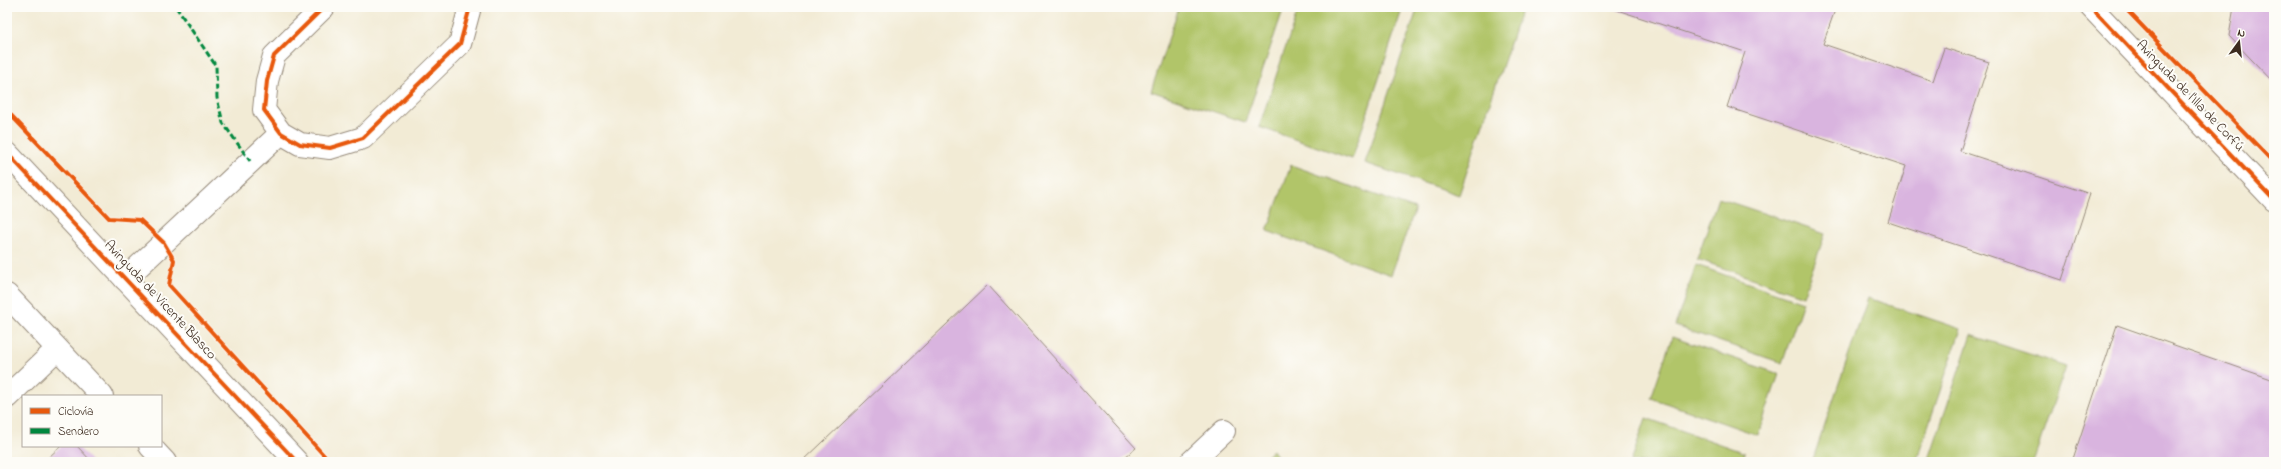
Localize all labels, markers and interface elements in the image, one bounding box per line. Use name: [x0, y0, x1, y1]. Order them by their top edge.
north arrow: [2219, 22, 2259, 62]
text: N: [2236, 25, 2247, 42]
street label: Avinguda de l'Illa de Corfú: [2130, 35, 2249, 157]
street label: Avinguda de Vicente Blasco: [98, 235, 221, 365]
legend: [22, 395, 162, 447]
text: Ciclovía: [58, 403, 94, 421]
text: Sendero: [58, 423, 99, 441]

